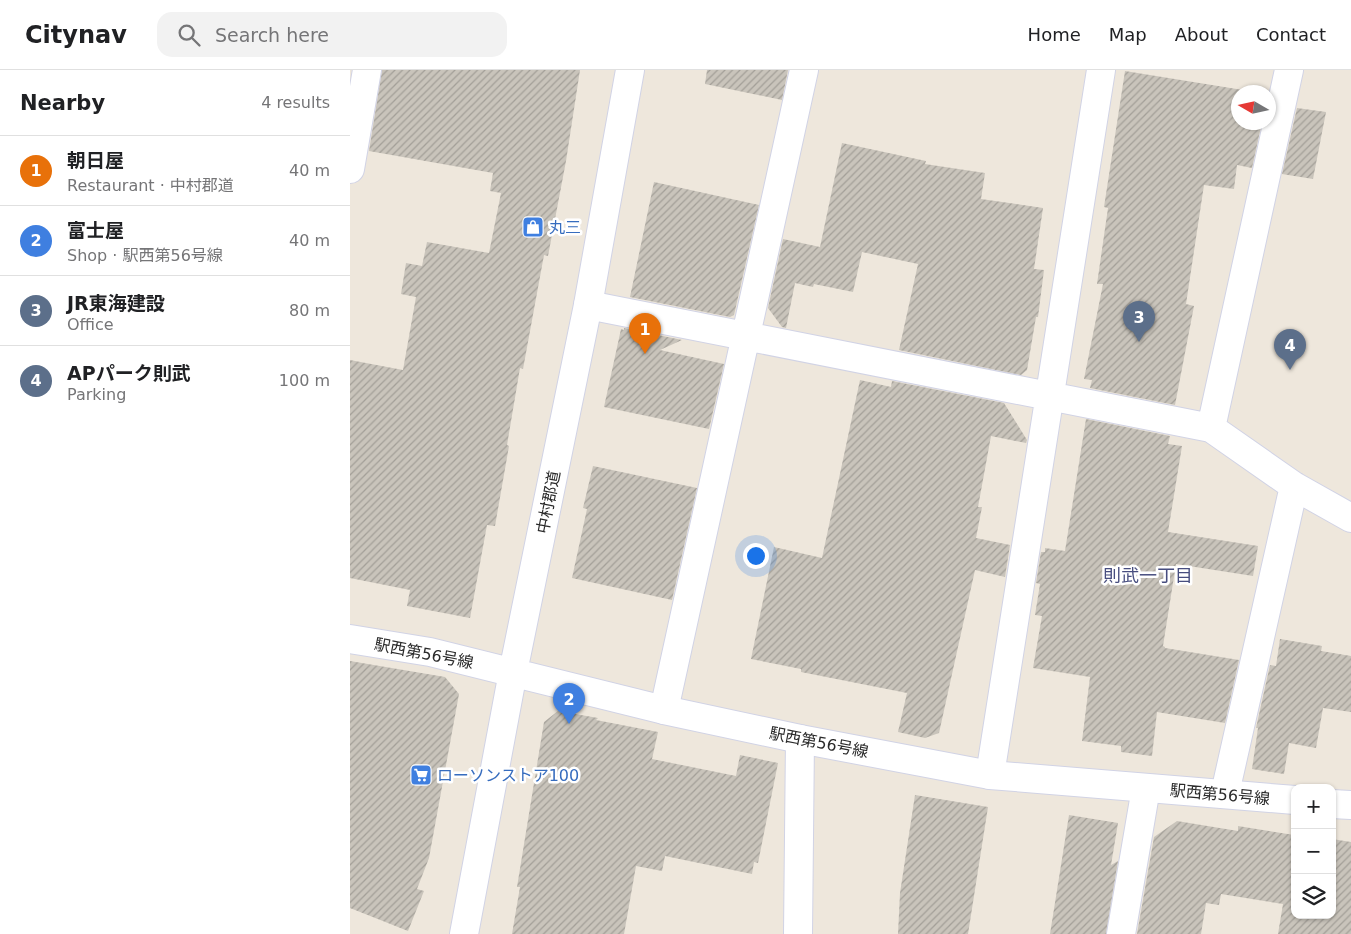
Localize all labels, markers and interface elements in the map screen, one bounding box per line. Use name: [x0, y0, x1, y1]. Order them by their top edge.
search box: [157, 12, 507, 57]
text: Citynav: [25, 21, 127, 49]
icon: search: [175, 21, 203, 49]
text: Search here: [215, 24, 329, 46]
text: Home: [1028, 24, 1081, 45]
text: Map: [1109, 24, 1147, 45]
text: About: [1175, 24, 1228, 45]
text: Contact: [1256, 24, 1326, 45]
north arrow: [1231, 85, 1276, 130]
text: Nearby: [20, 91, 105, 115]
text: 4 results: [261, 93, 330, 112]
text: 朝日屋: [67, 149, 124, 171]
text: 1: [30, 161, 42, 180]
text: 40 m: [289, 161, 330, 180]
text: Restaurant · 中村郡道: [67, 176, 234, 195]
shop icon: 丸三: [521, 215, 545, 239]
place label: 丸三: [549, 218, 581, 237]
text: 富士屋: [67, 219, 124, 241]
text: 2: [30, 231, 42, 250]
text: 40 m: [289, 231, 330, 250]
text: Shop · 駅西第56号線: [67, 246, 223, 265]
text: JR東海建設: [67, 292, 165, 314]
text: 3: [30, 301, 42, 320]
text: 80 m: [289, 301, 330, 320]
pin: 3: [1123, 301, 1155, 342]
pin: 1: [629, 313, 661, 354]
text: Office: [67, 315, 114, 334]
pin: 4: [1274, 329, 1306, 370]
text: APパーク則武: [67, 362, 191, 384]
text: 4: [30, 371, 42, 390]
text: 100 m: [279, 371, 330, 390]
text: Parking: [67, 385, 126, 404]
street label: 中村郡道: [533, 469, 564, 535]
your location: [743, 543, 769, 569]
district label: 則武一丁目: [1103, 565, 1193, 586]
street label: 駅西第56号線: [373, 635, 475, 672]
pin: 2: [553, 683, 585, 724]
street label: 駅西第56号線: [768, 724, 870, 761]
supermarket icon: ローソンストア100: [409, 763, 433, 787]
place label: ローソンストア100: [437, 766, 579, 785]
street label: 駅西第56号線: [1169, 781, 1271, 808]
map controls: [1291, 784, 1336, 919]
button: +: [1291, 784, 1336, 829]
button: −: [1291, 829, 1336, 874]
button: layers: [1291, 874, 1336, 919]

